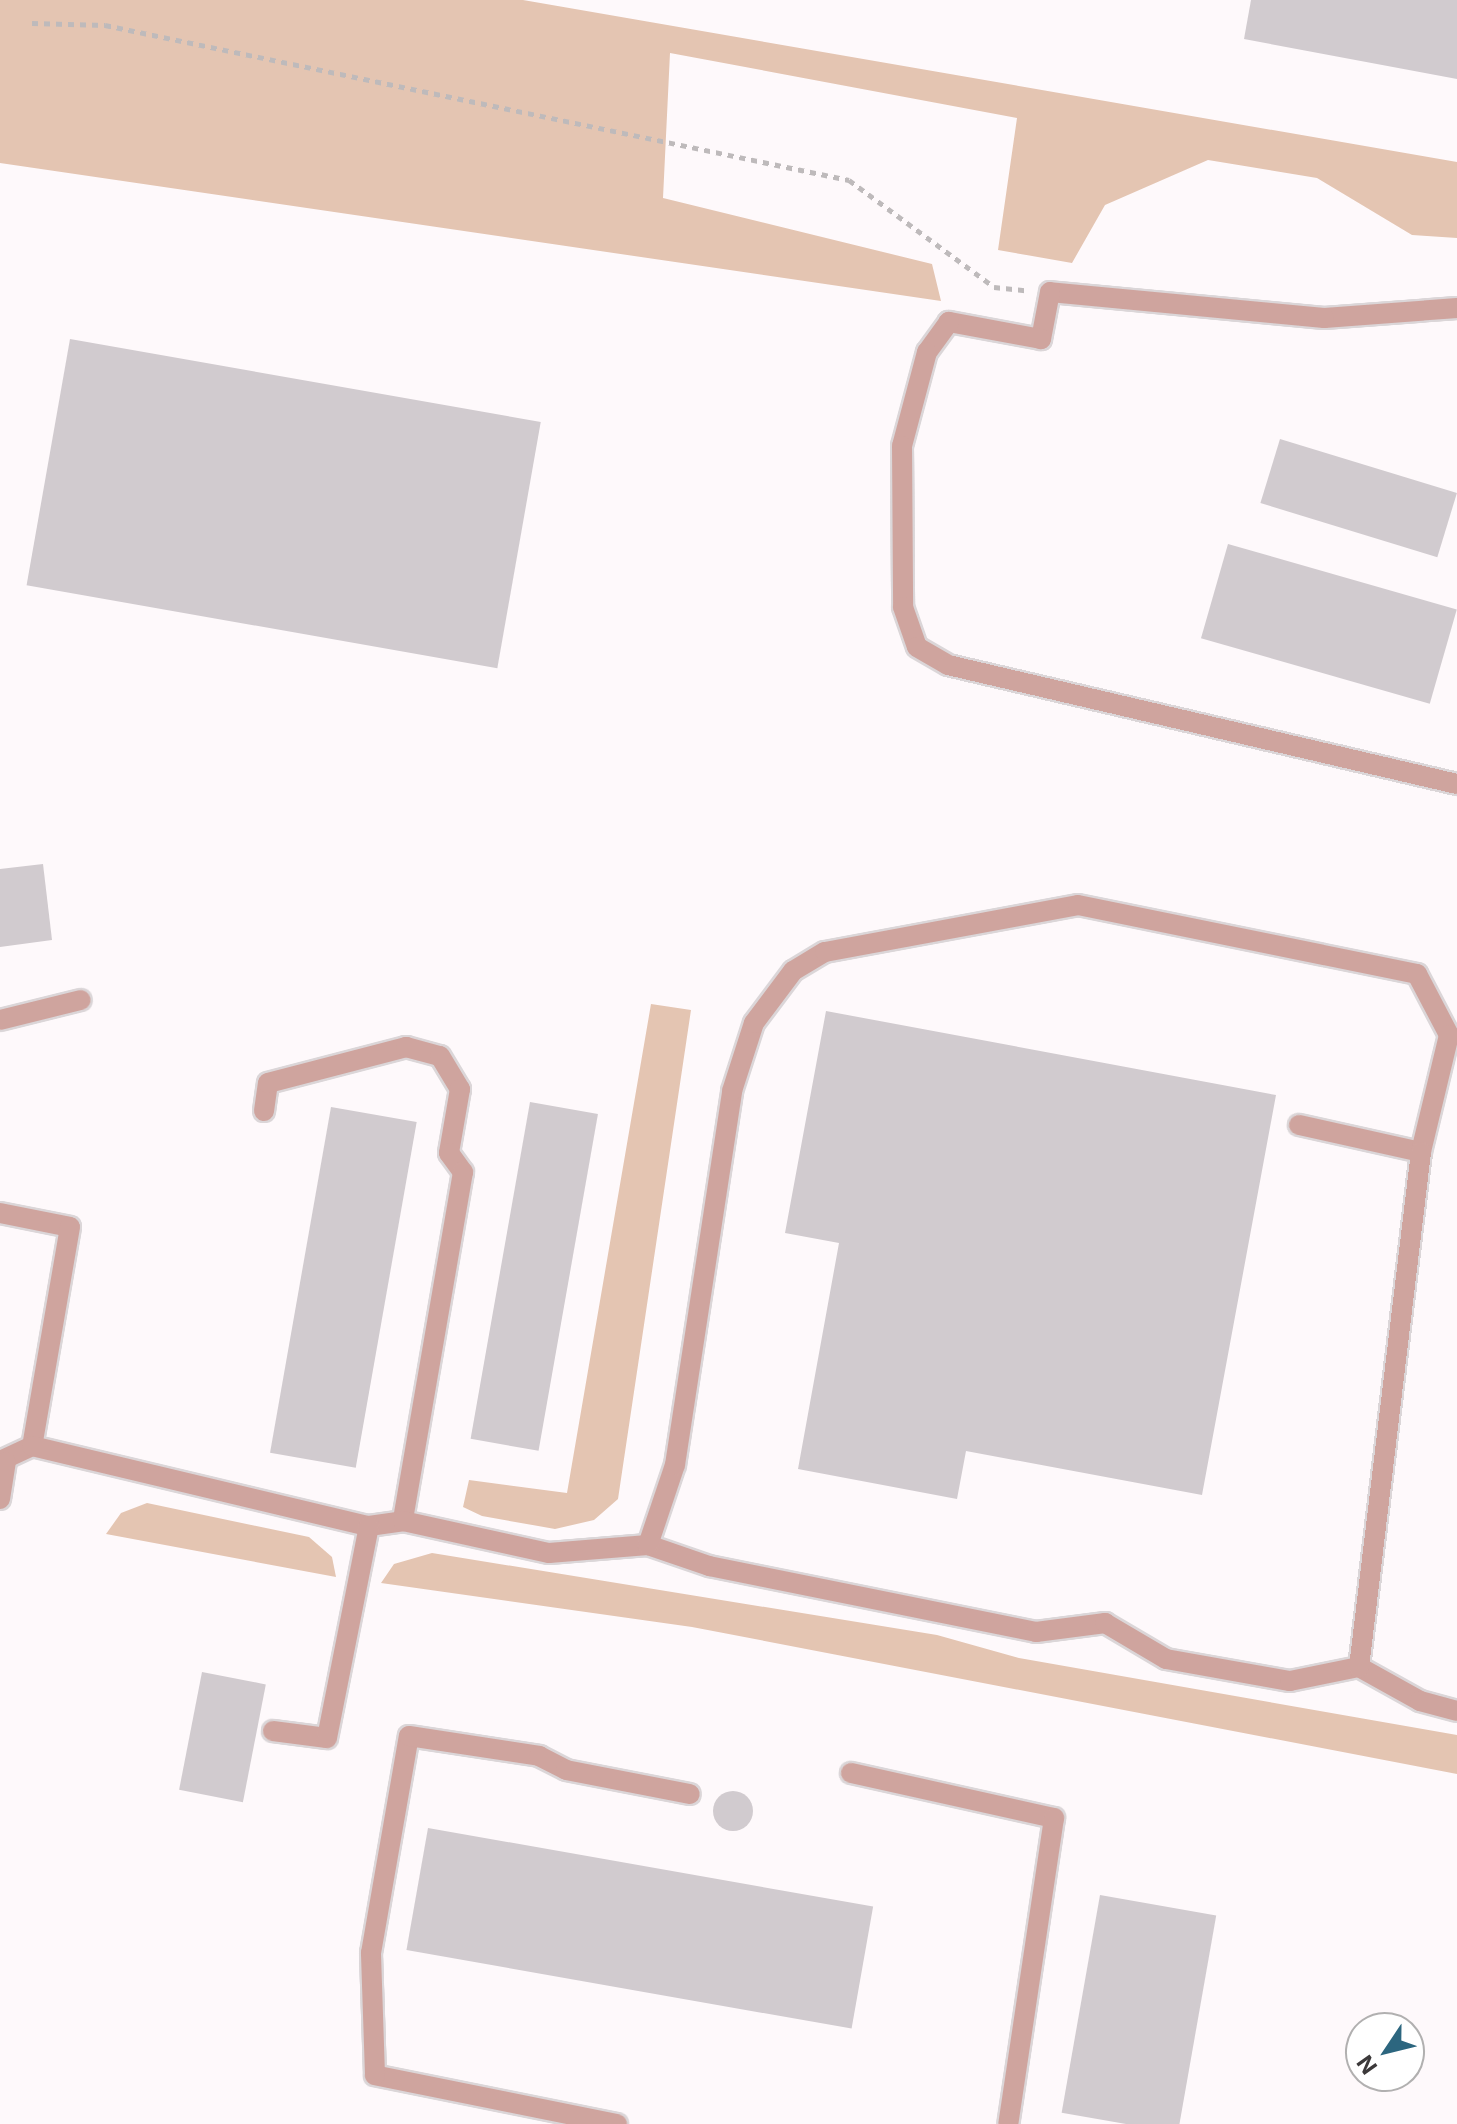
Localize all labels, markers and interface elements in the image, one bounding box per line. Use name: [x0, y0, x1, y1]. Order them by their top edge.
north arrow: [1345, 2012, 1425, 2092]
text: N: [1352, 2050, 1382, 2079]

